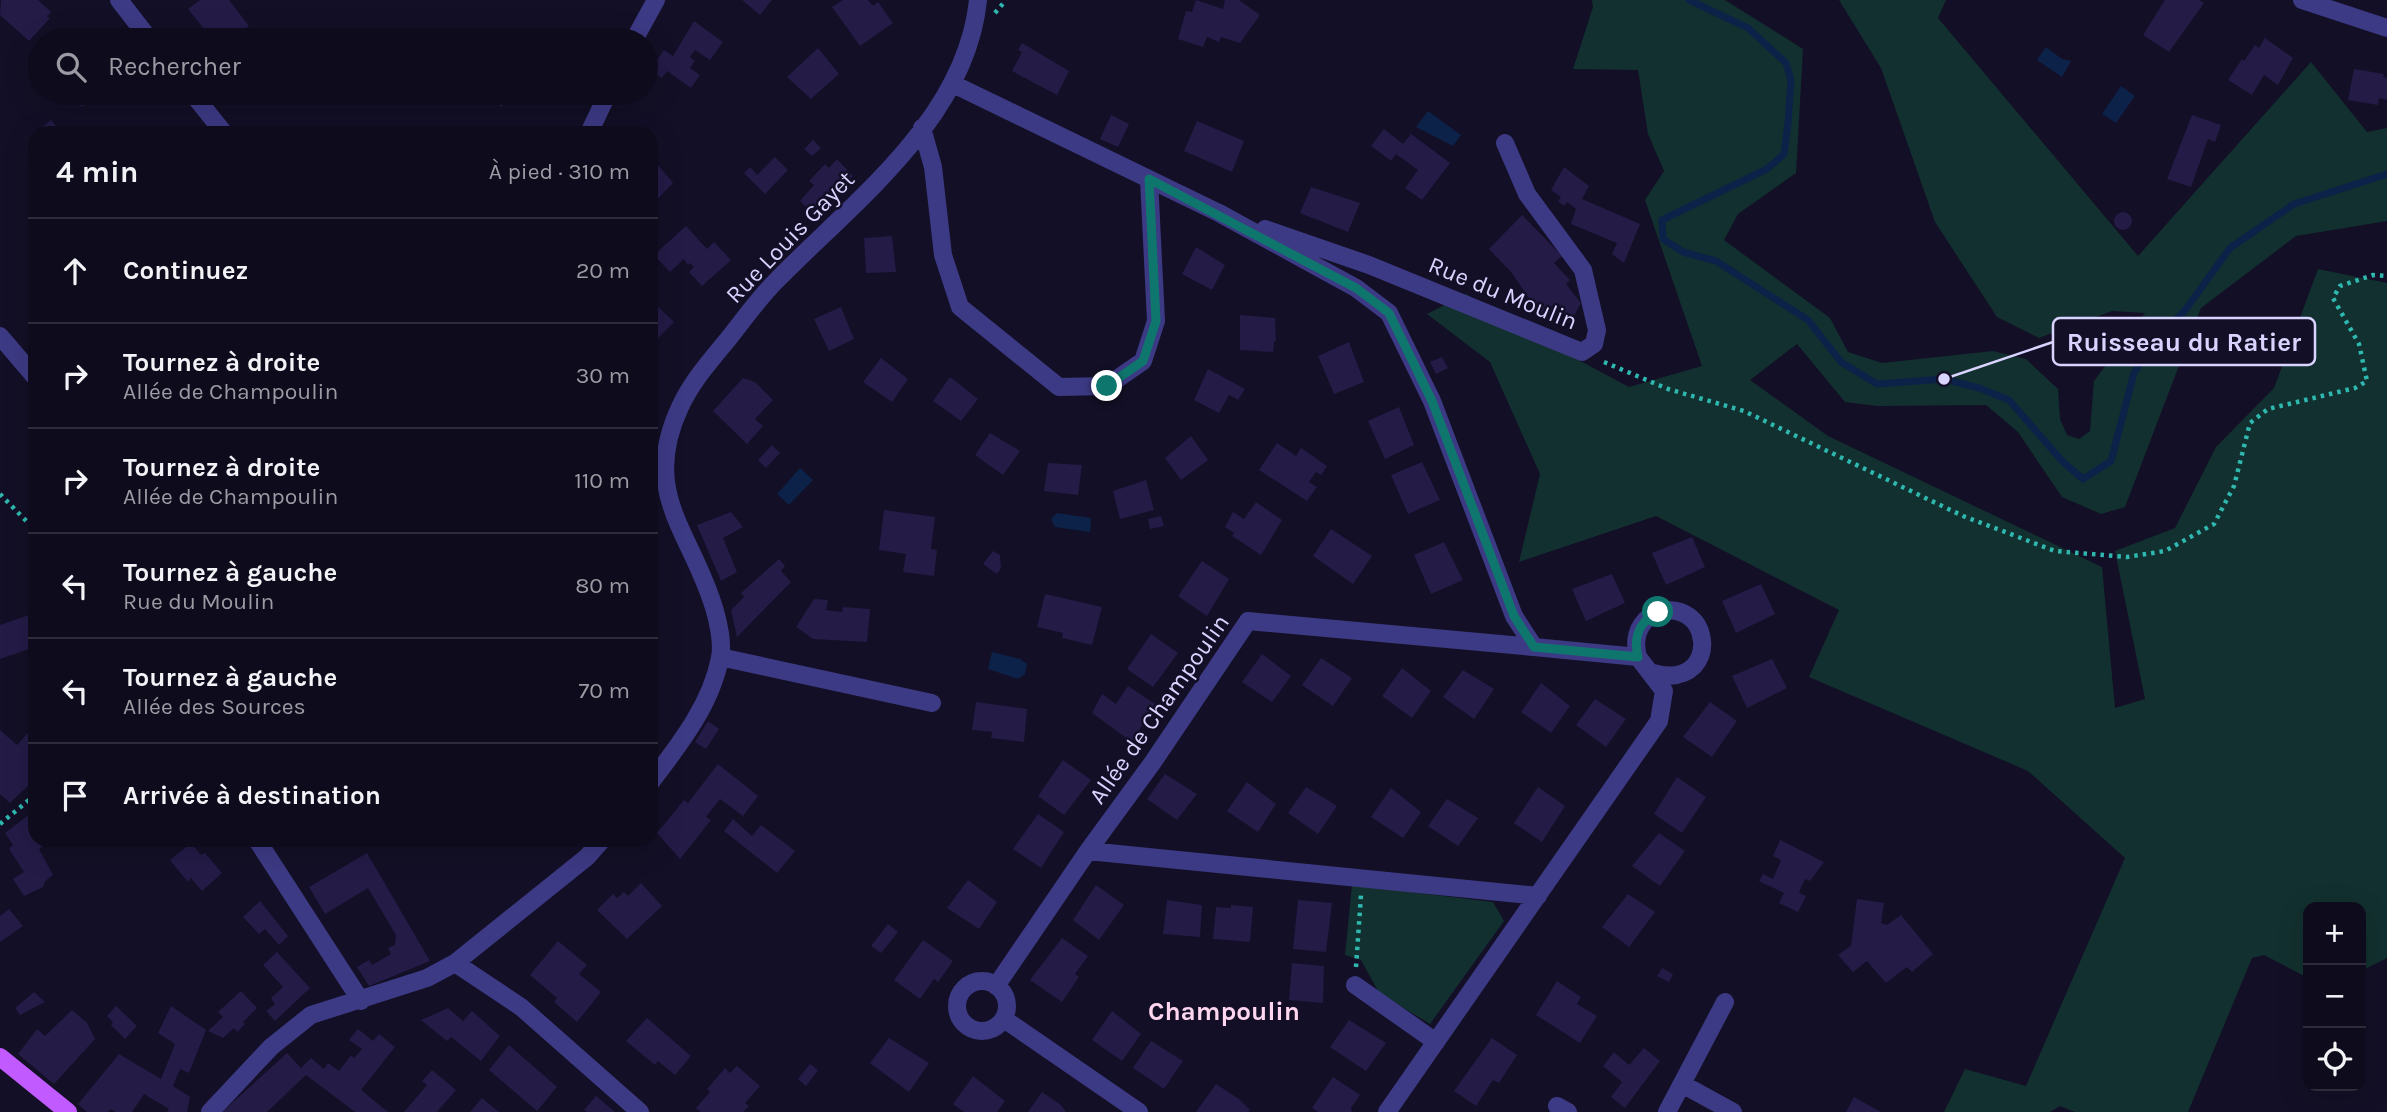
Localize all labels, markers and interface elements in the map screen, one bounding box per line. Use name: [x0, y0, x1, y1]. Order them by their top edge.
search box: [28, 28, 658, 105]
icon: search: [52, 48, 90, 86]
text: Rechercher: [108, 51, 241, 82]
text: 4 min: [56, 154, 138, 190]
text: À pied · 310 m: [489, 158, 630, 185]
street label: Rue Louis Gayet: [720, 165, 860, 309]
street label: Rue du Moulin: [1424, 250, 1582, 336]
icon: ahead: [56, 252, 94, 290]
text: Continuez: [123, 255, 248, 286]
text: 20 m: [576, 257, 630, 284]
callout: Ruisseau du Ratier: [2053, 318, 2315, 365]
text: Ruisseau du Ratier: [2067, 327, 2302, 358]
text: Tournez à droite: [123, 347, 320, 378]
icon: right: [56, 357, 94, 395]
text: 30 m: [576, 362, 630, 389]
route end: [1091, 370, 1122, 401]
text: Allée de Champoulin: [123, 378, 338, 405]
text: Tournez à droite: [123, 452, 320, 483]
icon: right: [56, 462, 94, 500]
text: 110 m: [574, 467, 630, 494]
text: Allée de Champoulin: [123, 483, 338, 510]
text: Tournez à gauche: [123, 557, 337, 588]
icon: left: [56, 567, 94, 605]
text: 80 m: [575, 572, 630, 599]
text: Rue du Moulin: [123, 588, 274, 615]
route start: [1642, 596, 1673, 627]
street label: Allée de Champoulin: [1083, 609, 1235, 809]
text: Tournez à gauche: [123, 662, 337, 693]
icon: left: [56, 672, 94, 710]
text: 70 m: [579, 677, 630, 704]
text: Allée des Sources: [123, 693, 306, 720]
icon: arrive: [56, 777, 94, 815]
text: Arrivée à destination: [123, 780, 381, 811]
map controls: [2303, 902, 2366, 1091]
button: +: [2303, 902, 2366, 965]
button: −: [2303, 965, 2366, 1028]
district label: Champoulin: [1148, 996, 1300, 1027]
button: locate: [2303, 1028, 2366, 1091]

